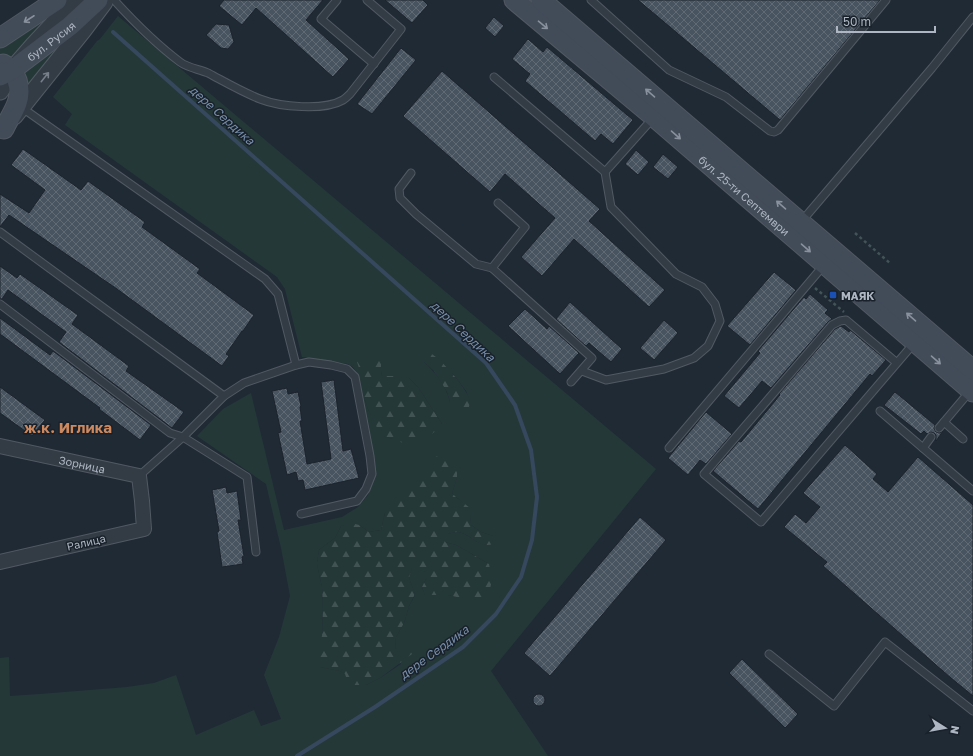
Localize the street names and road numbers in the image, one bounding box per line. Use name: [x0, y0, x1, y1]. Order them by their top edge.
street label: бул. Русия: [24, 18, 78, 63]
street label: бул. 25-ти Септември: [697, 152, 793, 238]
street label: Зорница: [58, 452, 106, 475]
street label: Ралица: [65, 531, 107, 553]

